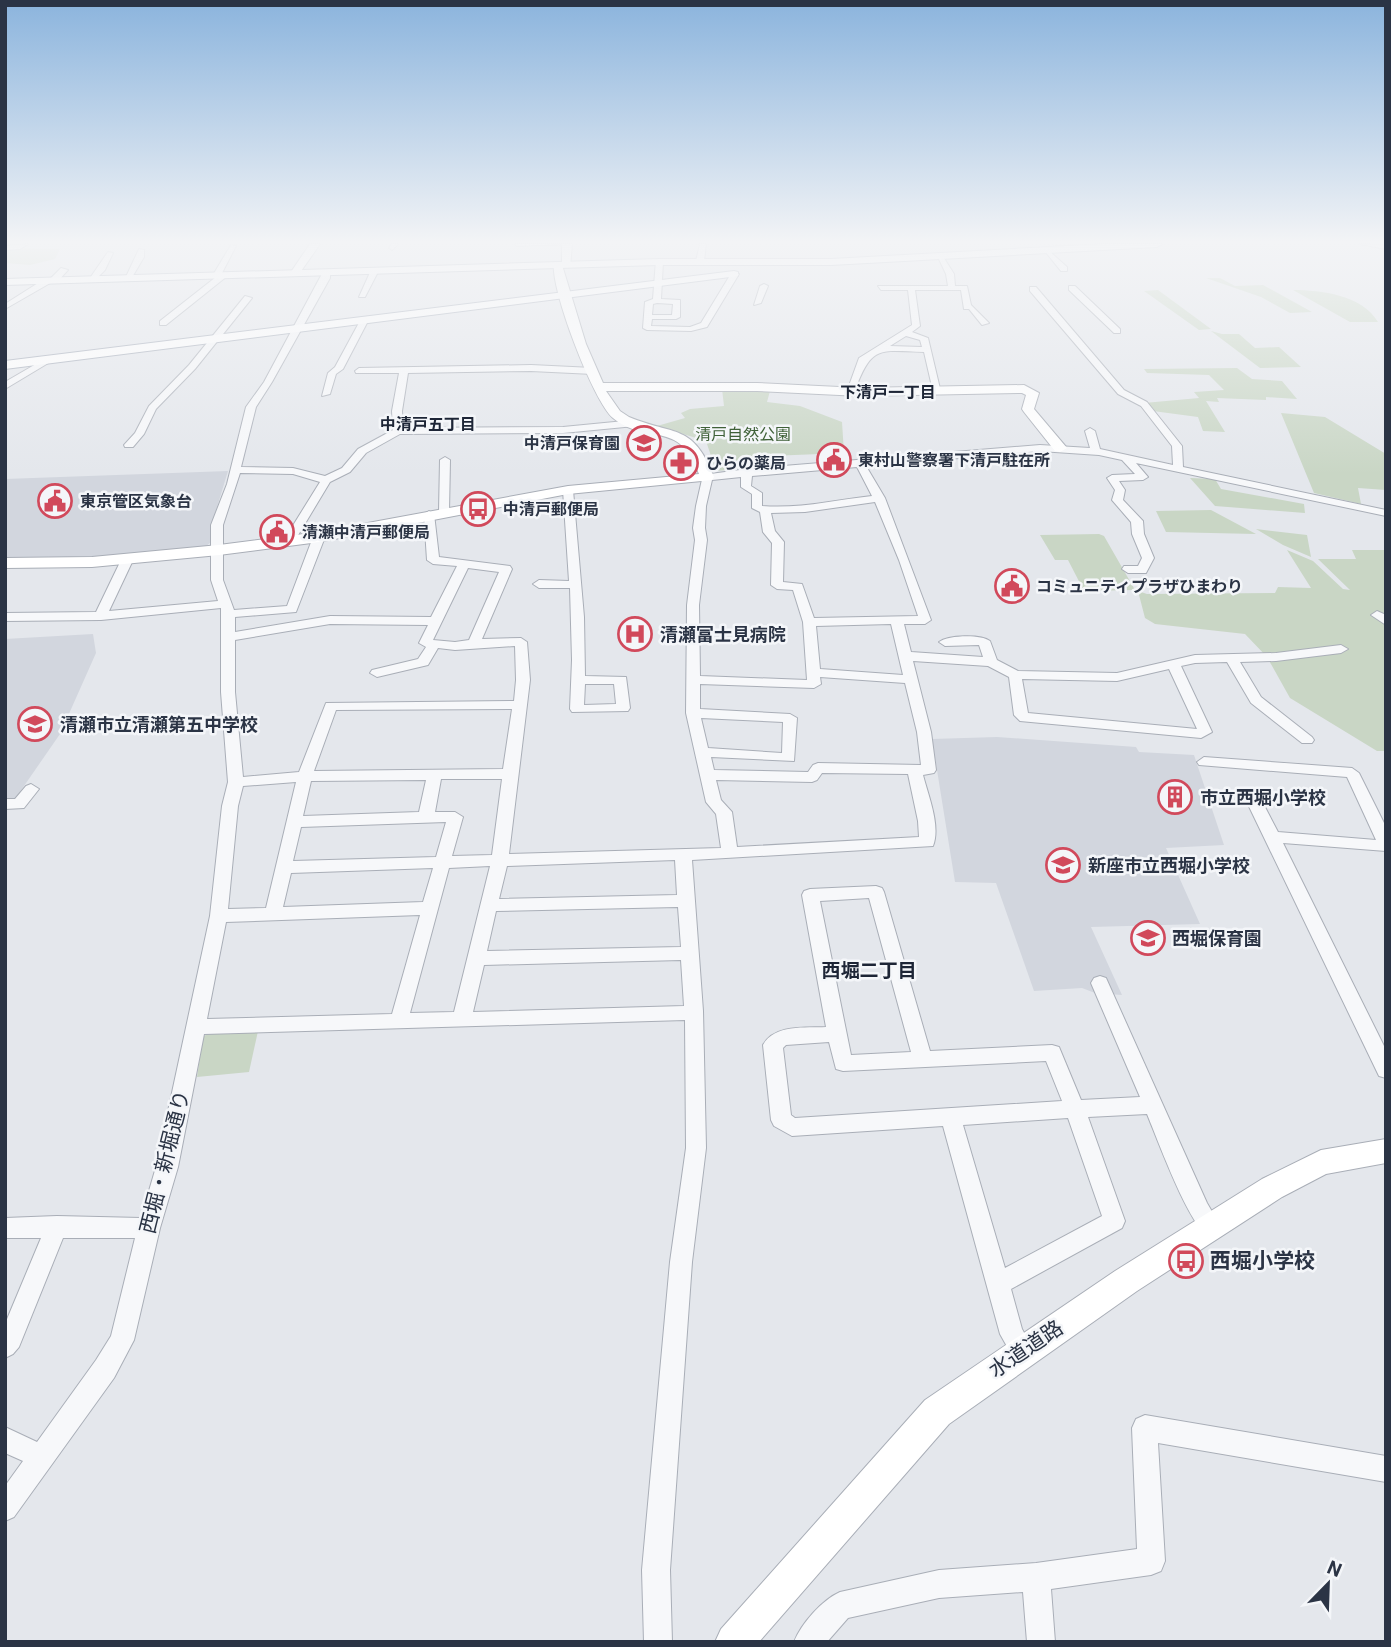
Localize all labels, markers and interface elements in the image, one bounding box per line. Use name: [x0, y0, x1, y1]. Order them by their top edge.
district label: 下清戸一丁目: [840, 383, 936, 402]
district label: 中清戸五丁目: [380, 415, 476, 434]
school or university icon: 中清戸保育園: [625, 424, 663, 462]
park label: 清戸自然公園: [695, 425, 791, 444]
place label: 中清戸保育園: [524, 434, 620, 453]
public building icon: 東村山警察署下清戸駐在所: [815, 441, 853, 479]
pharmacy icon: ひらの薬局: [662, 444, 700, 482]
place label: 東村山警察署下清戸駐在所: [858, 451, 1050, 470]
place label: ひらの薬局: [706, 454, 786, 473]
public building icon: 東京管区気象台: [36, 482, 74, 520]
bus stop icon: 中清戸郵便局: [459, 490, 497, 528]
place label: 東京管区気象台: [80, 492, 192, 511]
place label: 中清戸郵便局: [503, 500, 599, 519]
public building icon: 清瀬中清戸郵便局: [258, 513, 296, 551]
place label: 清瀬中清戸郵便局: [302, 523, 430, 542]
public building icon: コミュニティプラザひまわり: [993, 567, 1031, 605]
place label: コミュニティプラザひまわり: [1036, 577, 1243, 596]
hospital icon: 清瀬富士見病院: [616, 615, 654, 653]
place label: 清瀬富士見病院: [660, 624, 786, 645]
school or university icon: 清瀬市立清瀬第五中学校: [16, 705, 54, 743]
place label: 清瀬市立清瀬第五中学校: [60, 714, 258, 735]
building icon: 市立西堀小学校: [1156, 778, 1194, 816]
place label: 市立西堀小学校: [1200, 787, 1326, 808]
school or university icon: 新座市立西堀小学校: [1044, 846, 1082, 884]
place label: 新座市立西堀小学校: [1088, 855, 1250, 876]
school or university icon: 西堀保育園: [1129, 919, 1167, 957]
place label: 西堀保育園: [1172, 928, 1262, 949]
district label: 西堀二丁目: [821, 959, 917, 982]
street label: 西堀・新堀通り: [136, 1088, 194, 1236]
bus stop icon: 西堀小学校: [1167, 1242, 1205, 1280]
place label: 西堀小学校: [1210, 1249, 1315, 1273]
street label: 水道道路: [984, 1316, 1068, 1382]
north arrow: [1293, 1549, 1363, 1619]
text: N: [1324, 1556, 1345, 1582]

